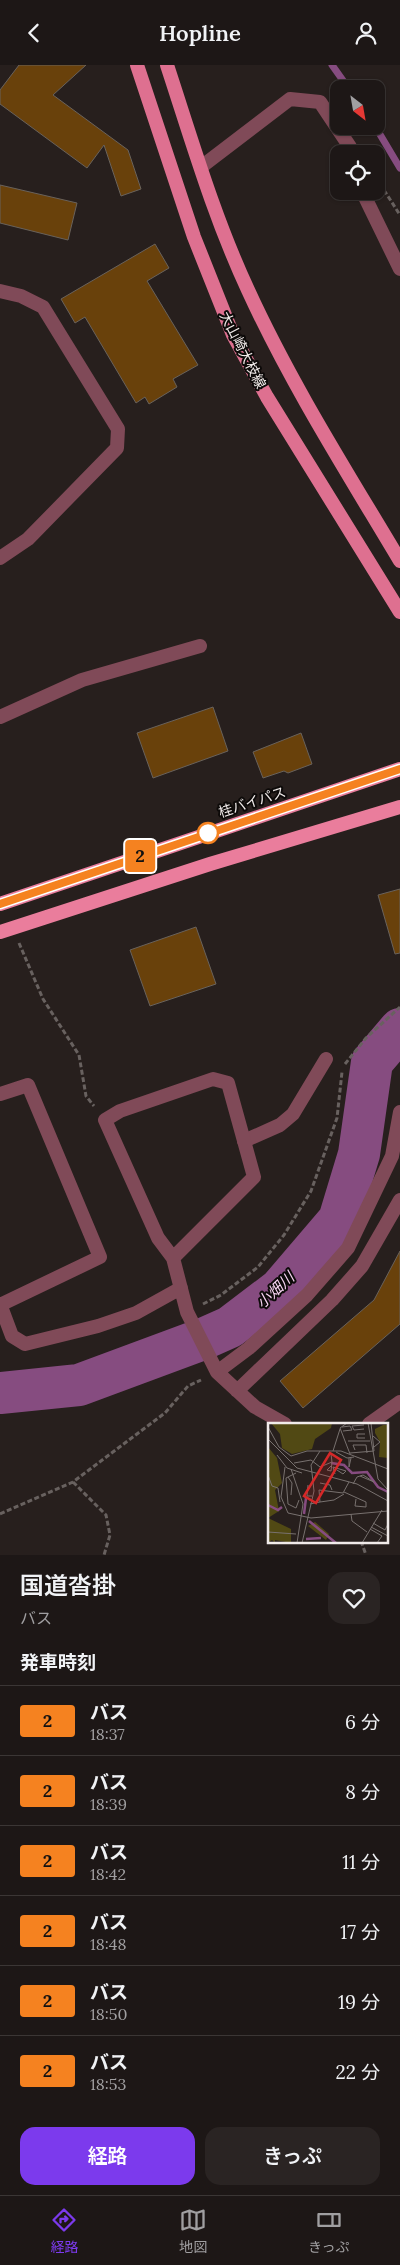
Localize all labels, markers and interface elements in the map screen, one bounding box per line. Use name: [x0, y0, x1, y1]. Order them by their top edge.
icon: back: [20, 19, 48, 47]
text: Hopline: [159, 19, 241, 47]
icon: person: [352, 19, 380, 47]
north arrow: [330, 80, 385, 135]
map controls: [330, 80, 385, 200]
button: locate: [330, 145, 385, 200]
street label: 大山崎大枝線: [216, 308, 270, 392]
street label: 桂バイパス: [216, 783, 288, 821]
unlabelled marker: [197, 822, 219, 844]
line badge: 2: [124, 840, 156, 872]
text: 2: [135, 844, 145, 867]
water label: 小畑川: [252, 1266, 299, 1312]
inset map: [268, 1423, 388, 1543]
text: 国道沓掛: [20, 1570, 116, 1601]
button: heart: [328, 1572, 380, 1624]
text: バス: [20, 1608, 52, 1628]
text: 発車時刻: [20, 1650, 96, 1674]
text: バス: [90, 1700, 128, 1724]
text: 2: [43, 1709, 52, 1732]
text: 6 分: [345, 1710, 380, 1734]
text: 18:37: [90, 1724, 125, 1744]
text: バス: [90, 1770, 128, 1794]
text: 2: [43, 1779, 52, 1802]
text: 8 分: [345, 1780, 380, 1804]
text: 18:39: [90, 1794, 127, 1814]
text: バス: [90, 1840, 128, 1864]
text: 2: [43, 1849, 52, 1872]
text: 11 分: [342, 1850, 380, 1874]
text: 18:42: [90, 1864, 126, 1884]
text: バス: [90, 1910, 128, 1934]
text: 2: [43, 1919, 52, 1942]
text: 17 分: [340, 1920, 380, 1944]
text: 18:48: [90, 1934, 126, 1954]
text: バス: [90, 1980, 128, 2004]
text: 2: [43, 1989, 52, 2012]
text: 19 分: [338, 1990, 380, 2014]
text: 18:50: [90, 2004, 127, 2024]
text: バス: [90, 2050, 128, 2074]
text: 2: [43, 2059, 52, 2082]
text: 22 分: [336, 2060, 380, 2084]
text: 18:53: [90, 2074, 126, 2094]
button: 経路: [20, 2127, 195, 2185]
button: きっぷ: [205, 2127, 380, 2185]
tab: 経路: [50, 2206, 78, 2256]
tab: 地図: [179, 2206, 207, 2256]
tab: きっぷ: [308, 2206, 350, 2256]

